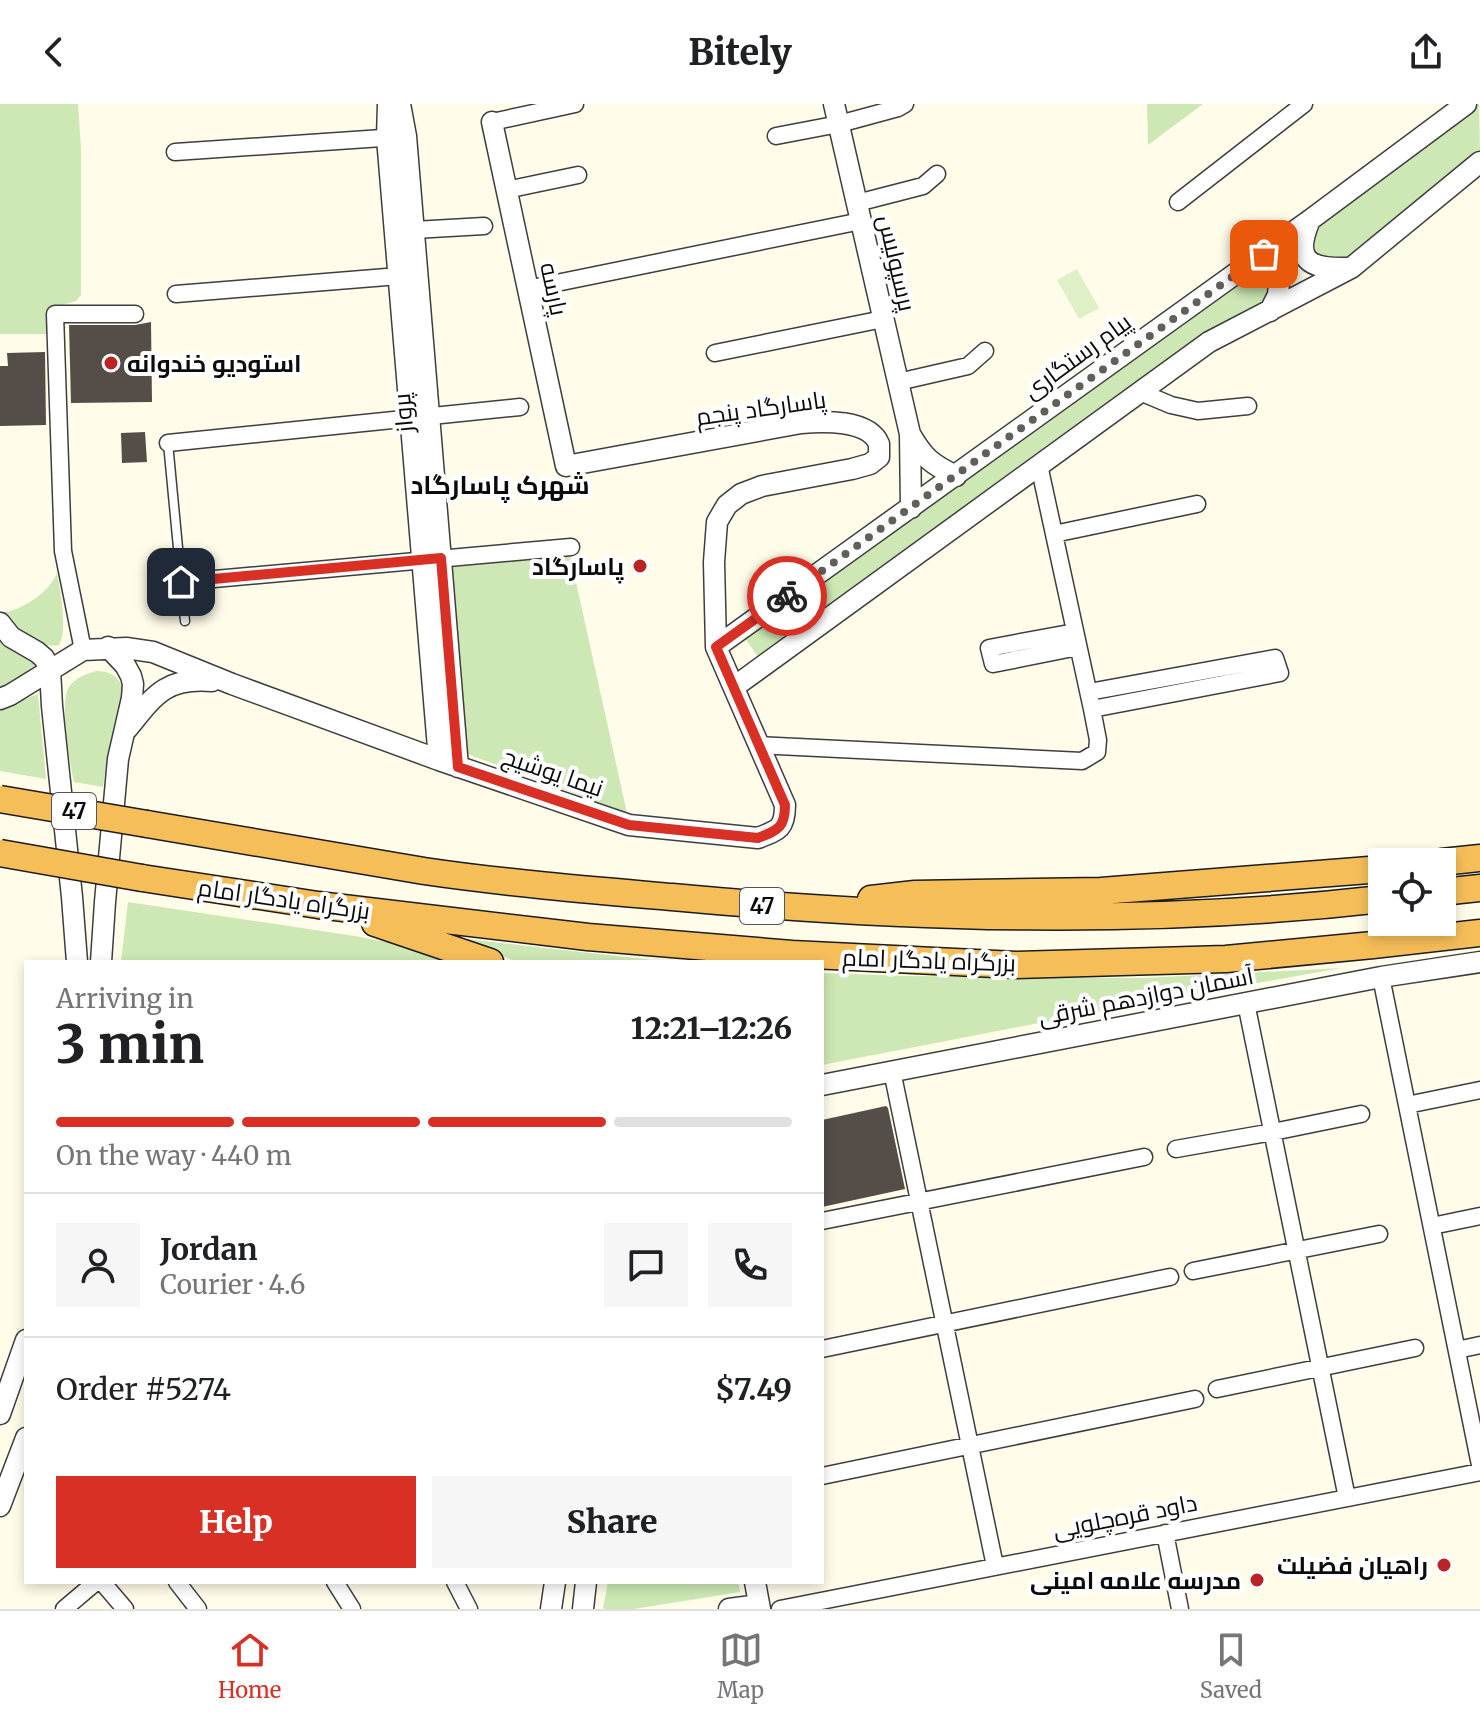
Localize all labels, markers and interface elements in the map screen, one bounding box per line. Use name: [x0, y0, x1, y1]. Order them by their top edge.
icon: back: [32, 30, 76, 74]
text: Bitely: [688, 30, 792, 75]
icon: share: [1404, 30, 1448, 74]
street label: پرسپولیس: [870, 212, 923, 315]
pin: [1230, 220, 1298, 288]
icon: bag: [1242, 232, 1286, 276]
street label: پارسه: [532, 260, 575, 319]
street label: پیام رستگاری: [1017, 306, 1138, 406]
place label: استودیو خندوانه: [127, 348, 302, 379]
marker: استودیو خندوانه: [102, 354, 120, 372]
street label: پاسارگاد پنجم: [694, 383, 829, 433]
street label: پرواز: [386, 391, 421, 436]
district label: شهرک پاسارگاد: [410, 468, 590, 503]
pin: [147, 548, 215, 616]
place label: پاسارگاد: [532, 551, 624, 584]
courier: [747, 556, 827, 636]
marker: پاسارگاد: [631, 557, 649, 575]
icon: home: [159, 560, 203, 604]
icon: bike: [765, 574, 809, 618]
street label: نیما یوشیج: [498, 740, 608, 805]
road number: 47: [52, 793, 96, 829]
map controls: [1368, 848, 1456, 936]
button: locate: [1368, 848, 1456, 936]
street label: بزرگراه یادگار امام: [196, 872, 372, 927]
road number: 47: [740, 888, 784, 924]
street label: بزرگراه یادگار امام: [842, 941, 1016, 980]
street label: آسمان دوازدهم شرقی: [1036, 960, 1257, 1033]
text: Arriving in: [56, 982, 194, 1015]
text: 12:21–12:26: [631, 1009, 792, 1047]
text: 3 min: [56, 1012, 204, 1077]
text: On the way · 440 m: [56, 1139, 292, 1172]
button: person: [56, 1223, 140, 1307]
button: chat: [604, 1223, 688, 1307]
button: phone: [708, 1223, 792, 1307]
text: Jordan: [160, 1230, 258, 1268]
text: Courier · 4.6: [160, 1268, 306, 1301]
text: Order #5274: [56, 1370, 231, 1408]
text: $7.49: [715, 1370, 792, 1408]
button: Help: [56, 1476, 416, 1568]
button: Share: [432, 1476, 792, 1568]
street label: داود قره‌چلویی: [1050, 1487, 1200, 1546]
place label: راهیان فضیلت: [1277, 1550, 1428, 1581]
marker: راهیان فضیلت: [1435, 1556, 1453, 1574]
place label: مدرسه علامه امینی: [1030, 1565, 1241, 1596]
marker: مدرسه علامه امینی: [1248, 1571, 1266, 1589]
tab: Home: [218, 1628, 281, 1704]
tab: Map: [717, 1628, 764, 1704]
tab: Saved: [1200, 1628, 1262, 1704]

